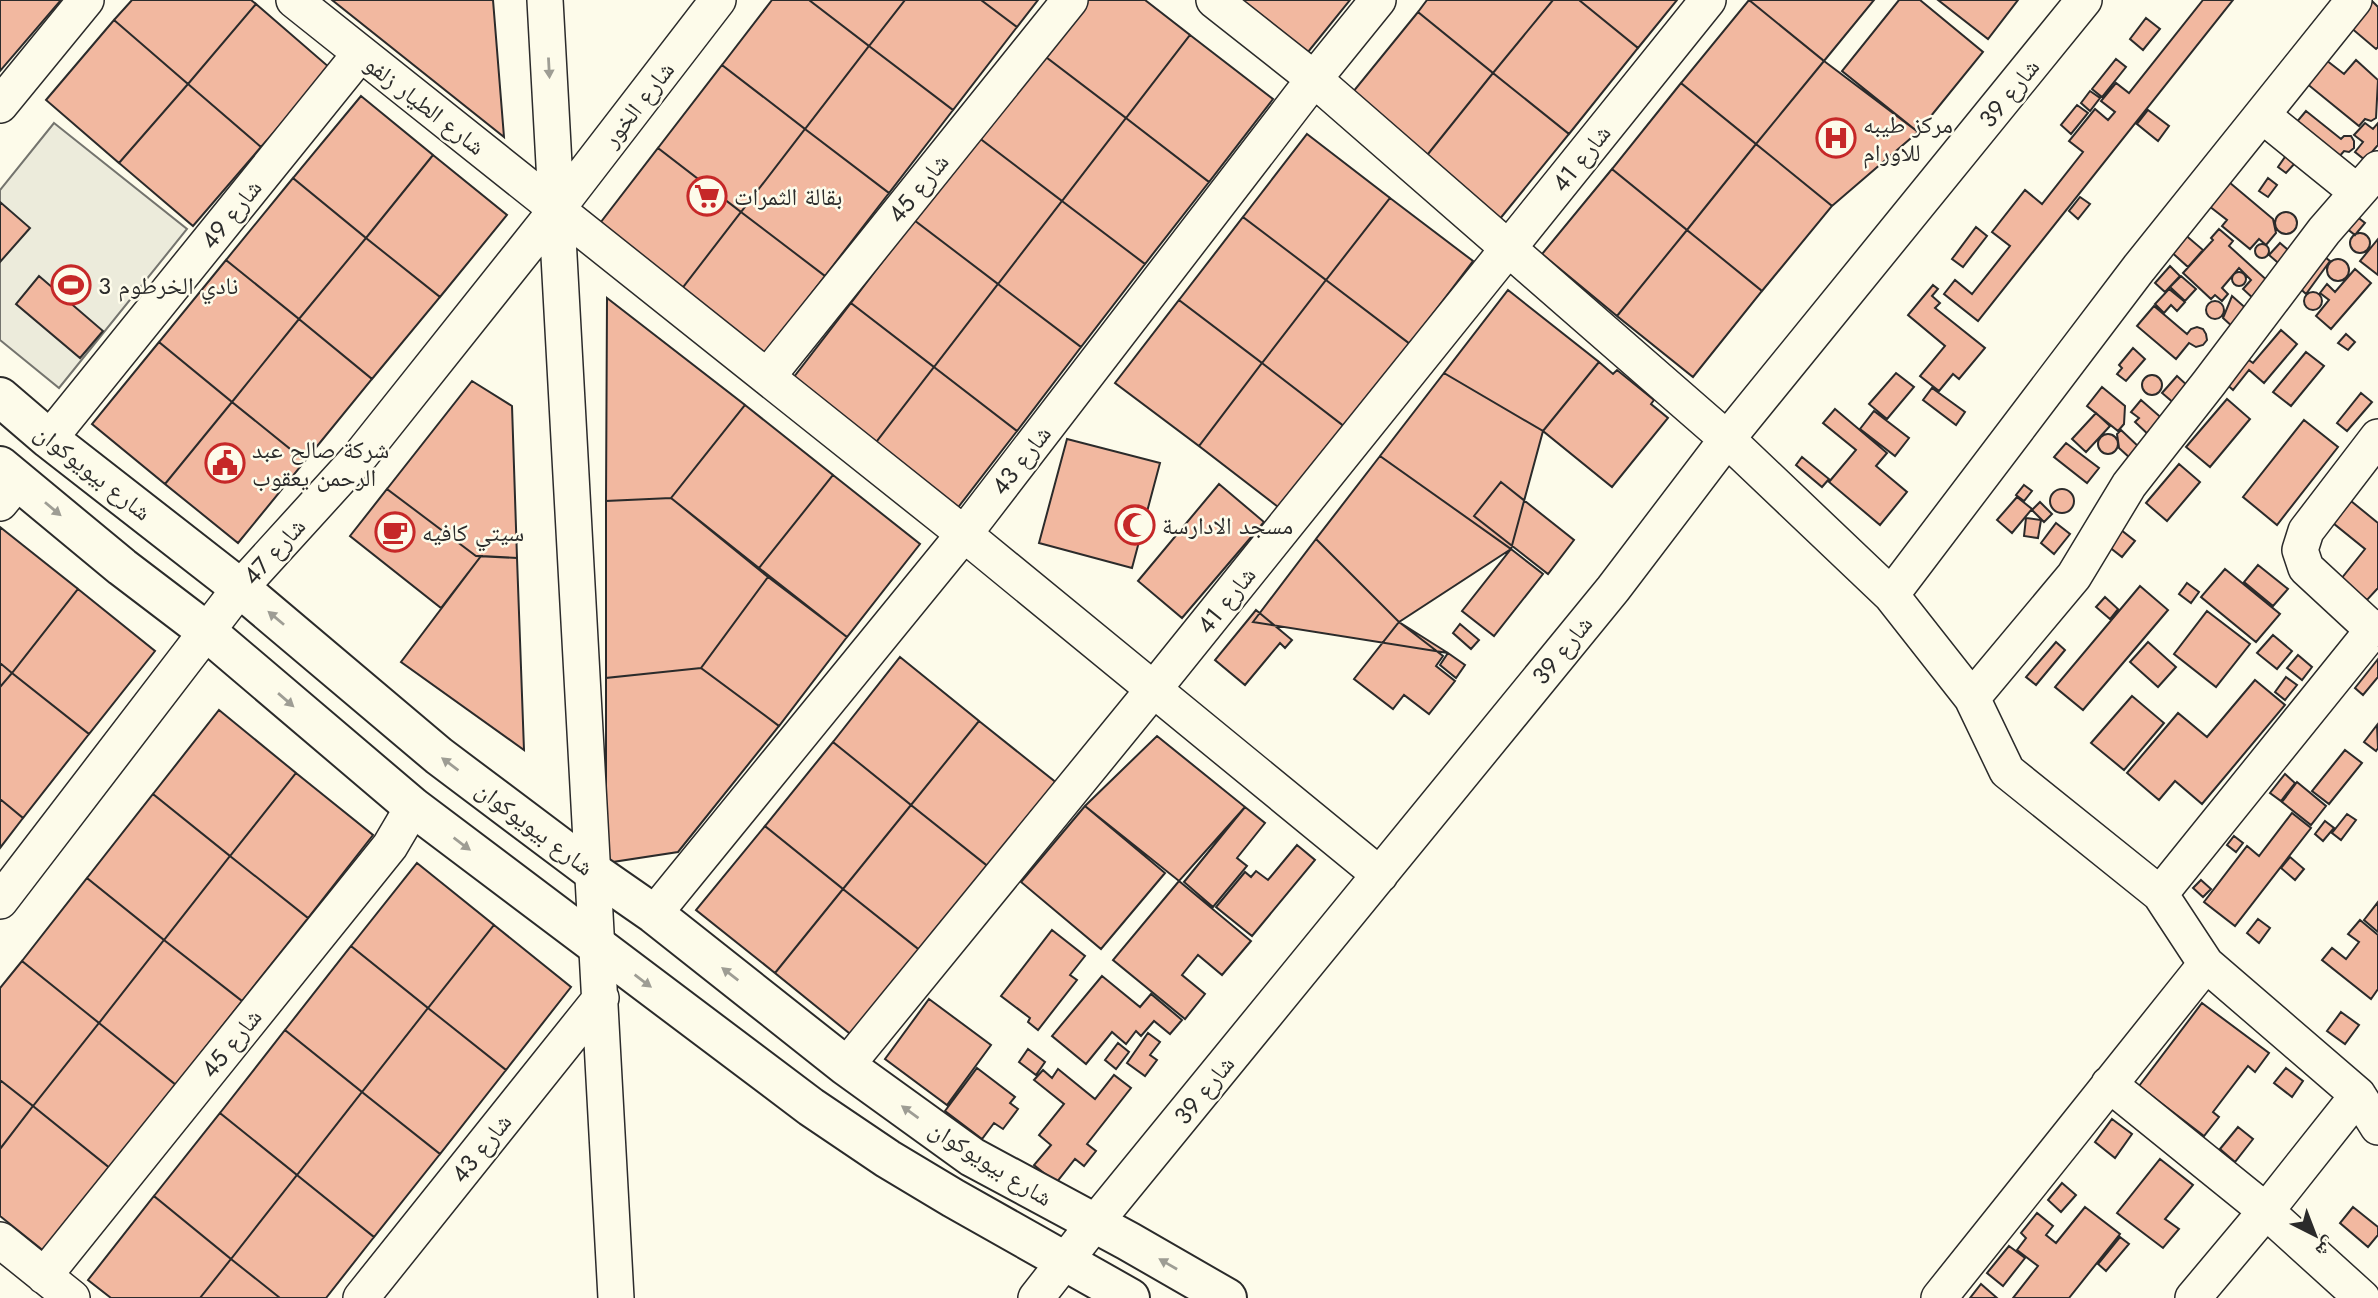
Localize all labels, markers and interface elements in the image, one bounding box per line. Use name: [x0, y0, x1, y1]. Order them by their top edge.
street label: شارع الطيار زلفو: [357, 47, 493, 163]
street label: شارع 39: [1970, 51, 2048, 135]
street label: شارع الخور: [593, 54, 683, 155]
one-way arrow: [544, 57, 555, 79]
place label: مركز طيبه للاورام: [1863, 107, 1953, 170]
street label: شارع 41: [1543, 117, 1619, 199]
hospital icon: مركز طيبه للاورام: [1815, 117, 1857, 159]
street label: شارع 45: [879, 146, 957, 230]
street label: شارع 49: [192, 172, 270, 256]
supermarket icon: بقالة الثمرات: [686, 175, 728, 217]
place label: بقالة الثمرات: [734, 179, 842, 214]
sports icon: نادي الخرطوم 3: [50, 264, 92, 306]
place label: نادي الخرطوم 3: [98, 268, 238, 305]
street label: شارع بيويوكوان: [27, 415, 159, 529]
street label: شارع 43: [983, 418, 1059, 502]
place label: شركة صالح عبد الرحمن يعقوب: [252, 432, 389, 495]
public building icon: شركة صالح عبد الرحمن يعقوب: [204, 442, 246, 484]
one-way arrow: [43, 502, 61, 517]
mosque icon: مسجد الادارسة: [1114, 504, 1156, 546]
place label: مسجد الادارسة: [1162, 508, 1293, 543]
street label: شارع 47: [234, 510, 314, 592]
cafe icon: سيتي كافيه: [374, 511, 416, 553]
place label: سيتي كافيه: [422, 515, 524, 552]
street label: شارع 41: [1188, 559, 1264, 641]
street label: شارع 39: [1523, 608, 1601, 692]
one-way arrow: [267, 611, 284, 626]
one-way arrow: [277, 692, 295, 708]
one-way arrow: [441, 757, 459, 771]
street label: شارع بيويوكوان: [469, 772, 601, 884]
one-way arrow: [453, 836, 471, 850]
one-way arrow: [721, 967, 738, 982]
one-way arrow: [634, 973, 652, 988]
street label: شارع 45: [192, 1001, 270, 1085]
street label: شارع 39: [1165, 1048, 1243, 1132]
one-way arrow: [901, 1105, 919, 1119]
street label: شارع 43: [442, 1106, 520, 1190]
street label: شارع بيويوكوان: [922, 1111, 1060, 1215]
north arrow: [2280, 1200, 2350, 1270]
text: ش: [2310, 1230, 2343, 1264]
one-way arrow: [1158, 1258, 1177, 1270]

